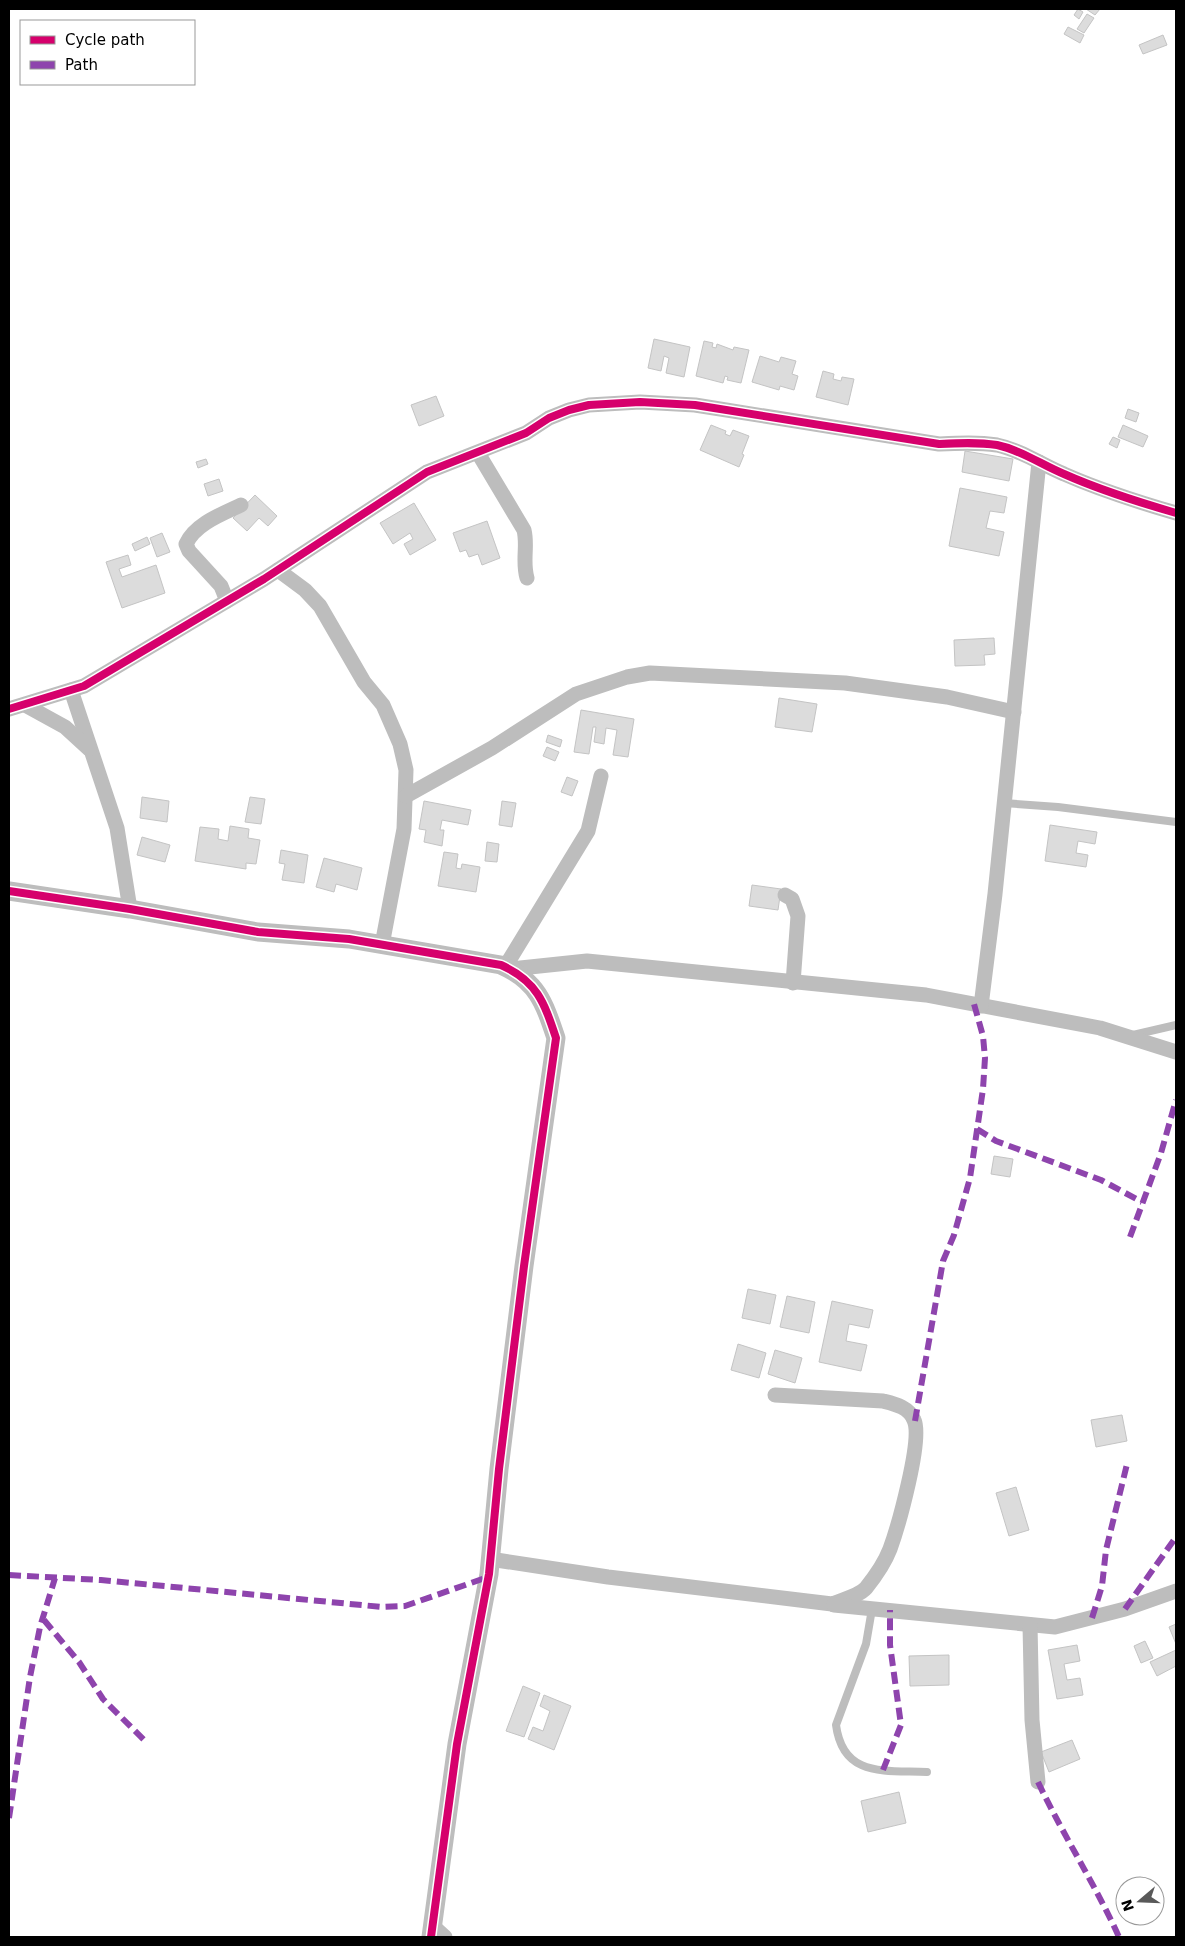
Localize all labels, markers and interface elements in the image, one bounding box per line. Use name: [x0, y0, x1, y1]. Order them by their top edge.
legend: [20, 20, 195, 85]
text: Cycle path: [65, 31, 145, 49]
text: Path: [65, 56, 98, 74]
north arrow: [1115, 1876, 1165, 1926]
text: N: [1118, 1897, 1137, 1913]

